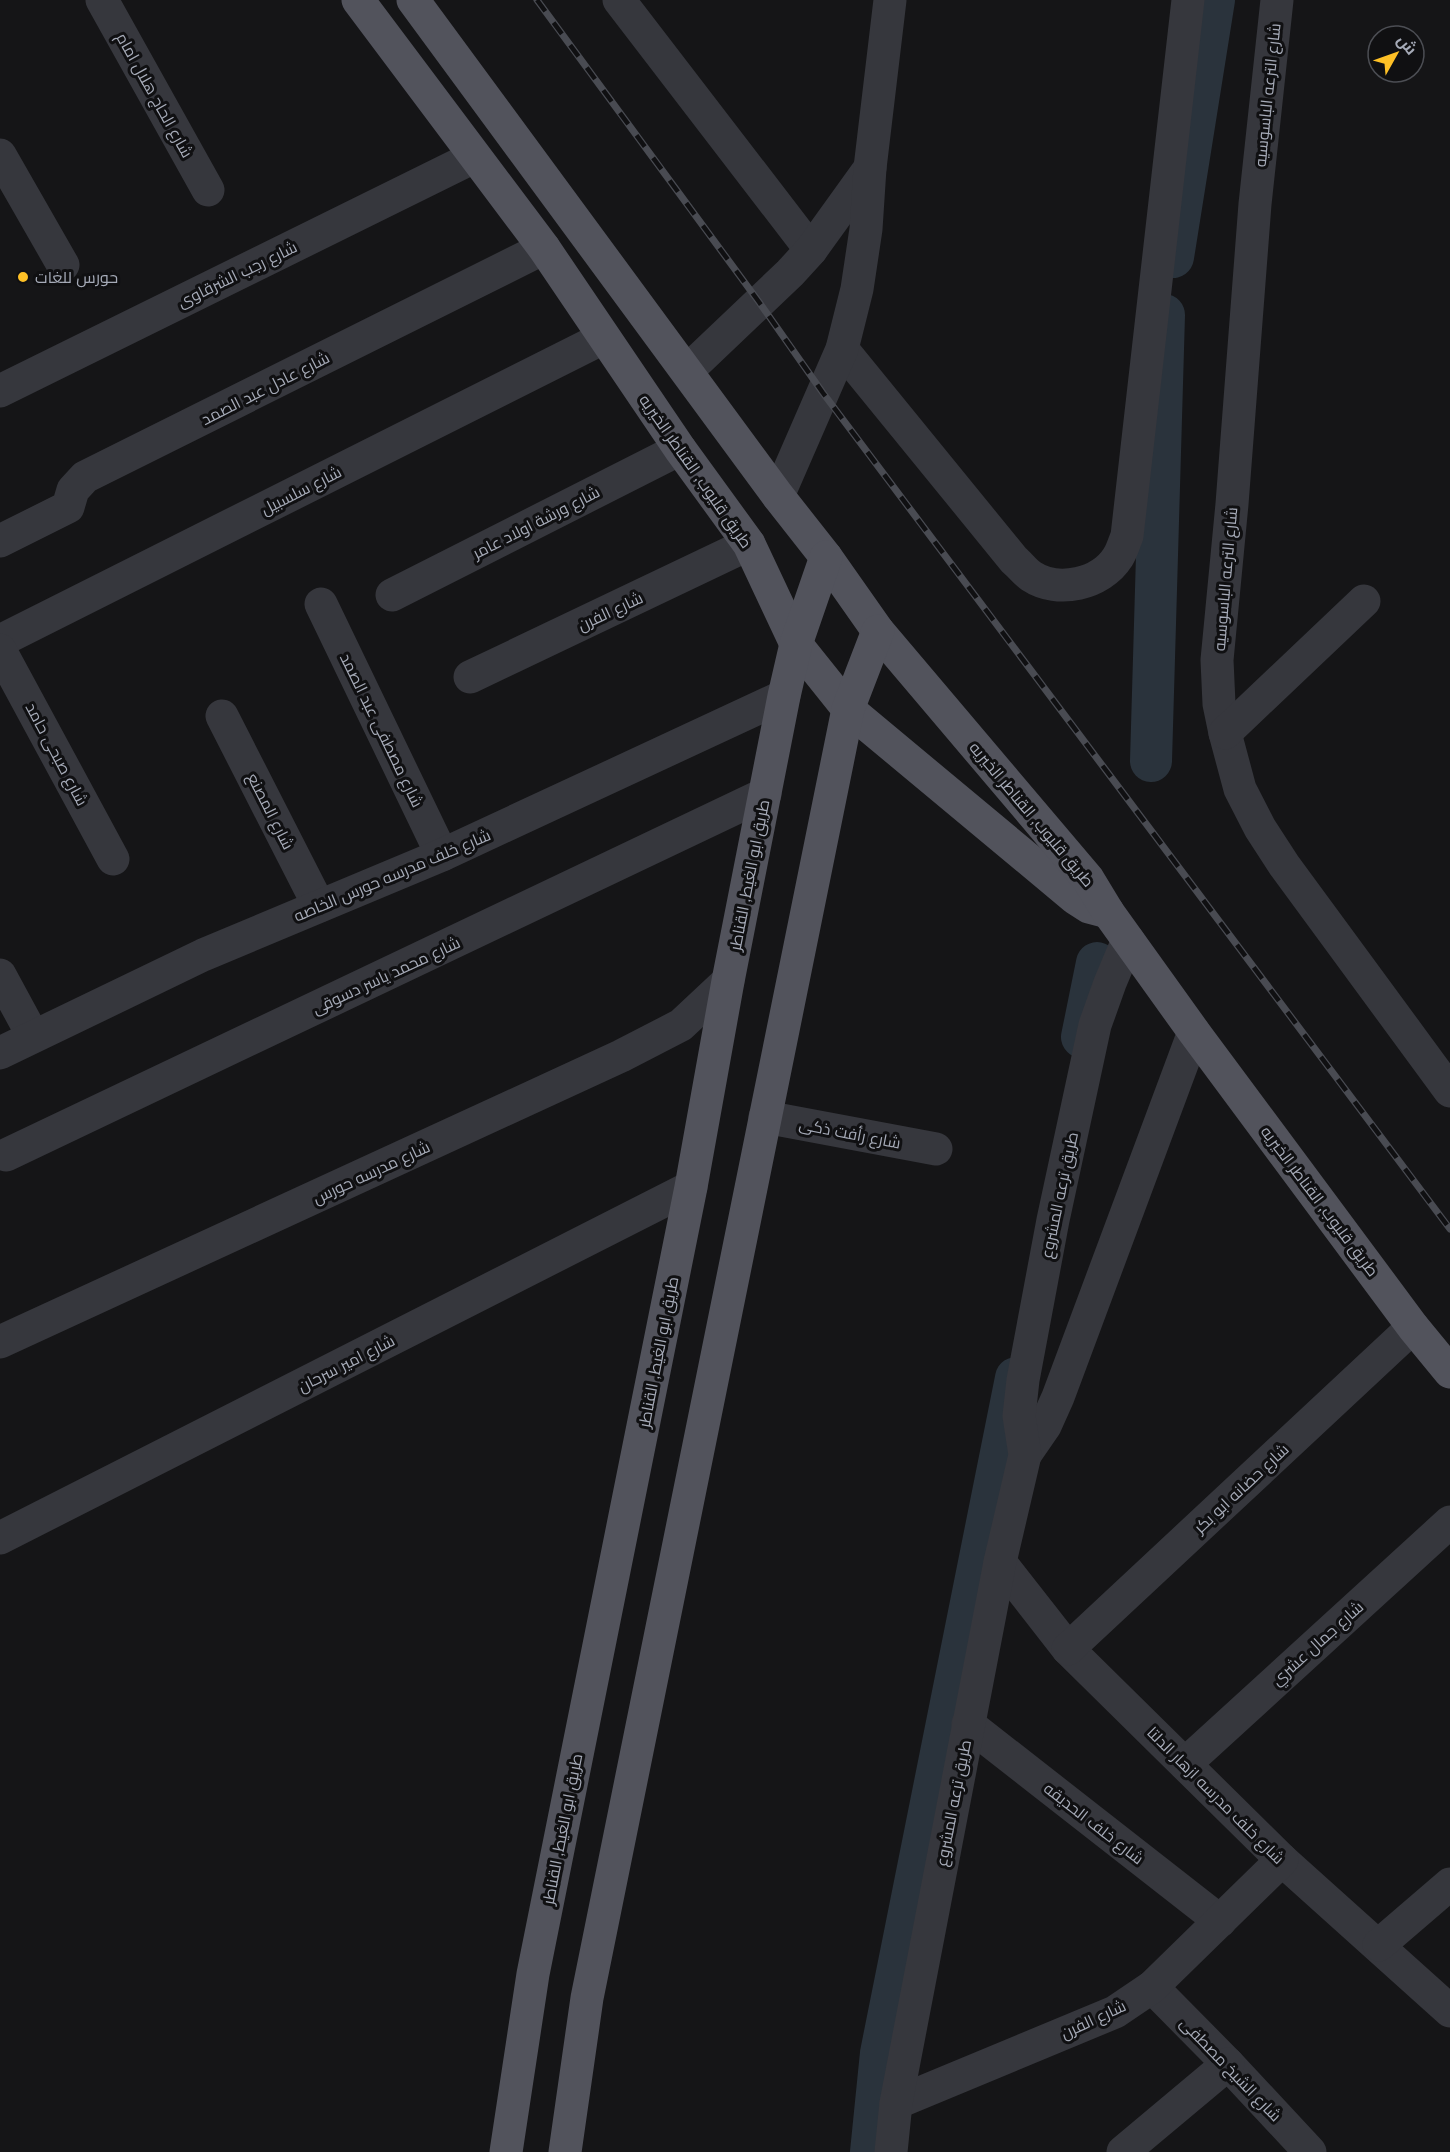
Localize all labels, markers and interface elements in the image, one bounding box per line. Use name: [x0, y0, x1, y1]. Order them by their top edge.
street label: شارع الترعه الباسوسيه: [1251, 22, 1286, 168]
north arrow: [1366, 24, 1426, 84]
street label: شارع الحاج هلال امام: [111, 30, 196, 162]
text: ش: [1393, 31, 1420, 59]
street label: شارع رجب الشرقاوى: [175, 238, 301, 313]
place label: حورس للغات: [35, 269, 118, 288]
marker: حورس للغات: [16, 270, 30, 284]
street label: شارع عادل عبد الصمد: [198, 349, 333, 431]
street label: طريق قليوب, القناطر الخيريه: [634, 391, 755, 552]
street label: شارع سلسبيل: [258, 463, 346, 521]
street label: شارع ورشة اولاد عامر: [469, 483, 604, 565]
street label: شارع الترعه الباسوسيه: [1211, 506, 1243, 652]
street label: شارع الفرن: [575, 589, 647, 637]
street label: شارع مصطفى عبد الصمد: [334, 651, 426, 811]
street label: شارع صبحى حامد: [20, 700, 91, 810]
street label: طريق قليوب, القناطر الخيريه: [965, 739, 1097, 891]
street label: شارع المصنع: [241, 770, 297, 854]
street label: طريق ابو الغيط, القناطر: [726, 798, 774, 953]
street label: شارع خلف مدرسه حورس الخاصه: [291, 826, 494, 927]
street label: شارع محمد ياسر دسوقى: [310, 934, 464, 1020]
street label: شارع رأفت ذكى: [797, 1114, 902, 1155]
street label: طريق قليوب, القناطر الخيريه: [1256, 1123, 1382, 1281]
street label: طريق ترعه المشروع: [1038, 1130, 1084, 1260]
street label: شارع مدرسه حورس: [310, 1138, 434, 1210]
street label: طريق ابو الغيط, القناطر: [635, 1275, 683, 1430]
street label: شارع امير سرحان: [295, 1332, 399, 1398]
street label: شارع حضانه ابو بكر: [1190, 1440, 1294, 1539]
street label: شارع جمال عشري: [1268, 1598, 1370, 1693]
street label: شارع خلف مدرسه ازهار الدلتا: [1142, 1723, 1288, 1869]
street label: طريق ترعه المشروع: [933, 1738, 977, 1868]
street label: طريق ابو الغيط, القناطر: [539, 1752, 587, 1907]
street label: شارع خلف الحديقه: [1039, 1779, 1147, 1870]
street label: شارع الفرن: [1058, 1997, 1130, 2045]
street label: شارع الشيخ مصطفى: [1175, 2014, 1284, 2127]

